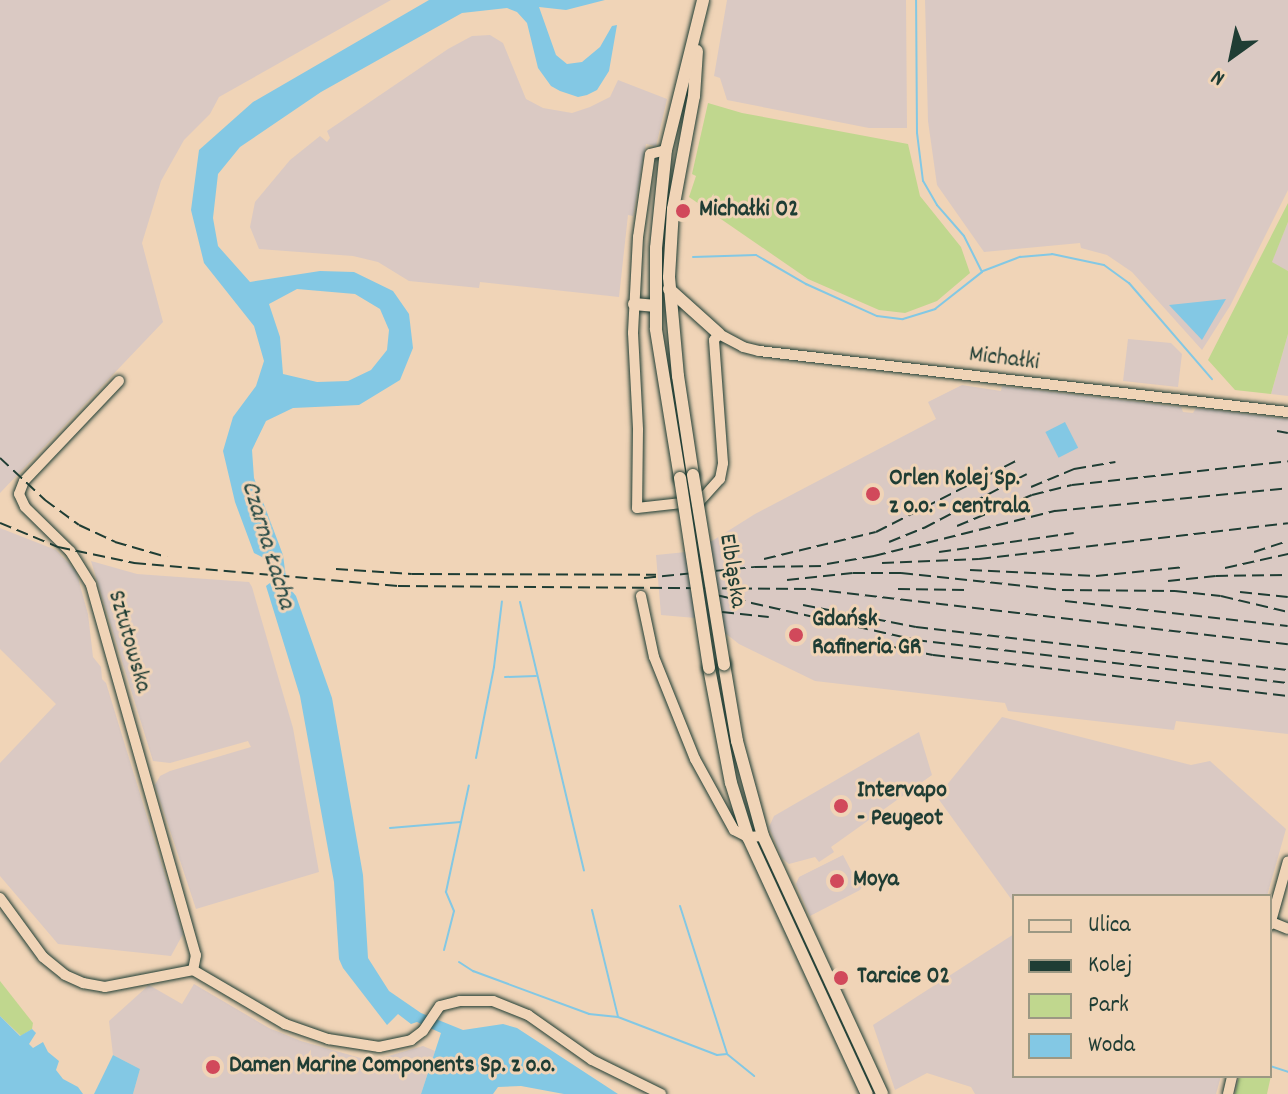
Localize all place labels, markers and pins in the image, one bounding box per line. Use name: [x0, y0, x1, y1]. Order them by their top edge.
place label: Michałki 02: [699, 197, 799, 225]
marker: Michałki 02: [674, 202, 692, 220]
place label: Orlen Kolej Sp. z o.o. - centrala: [889, 466, 1029, 522]
marker: Orlen Kolej Sp. z o.o. - centrala: [864, 485, 882, 503]
place label: Gdańsk Rafineria GR: [812, 607, 922, 663]
marker: Gdańsk Rafineria GR: [787, 626, 805, 644]
place label: Intervapo - Peugeot: [857, 778, 947, 834]
marker: Intervapo - Peugeot: [832, 797, 850, 815]
place label: Moya: [853, 867, 899, 895]
marker: Moya: [828, 872, 846, 890]
place label: Tarcice 02: [857, 964, 950, 992]
marker: Tarcice 02: [832, 969, 850, 987]
place label: Damen Marine Components Sp. z o.o.: [229, 1053, 555, 1081]
marker: Damen Marine Components Sp. z o.o.: [204, 1058, 222, 1076]

